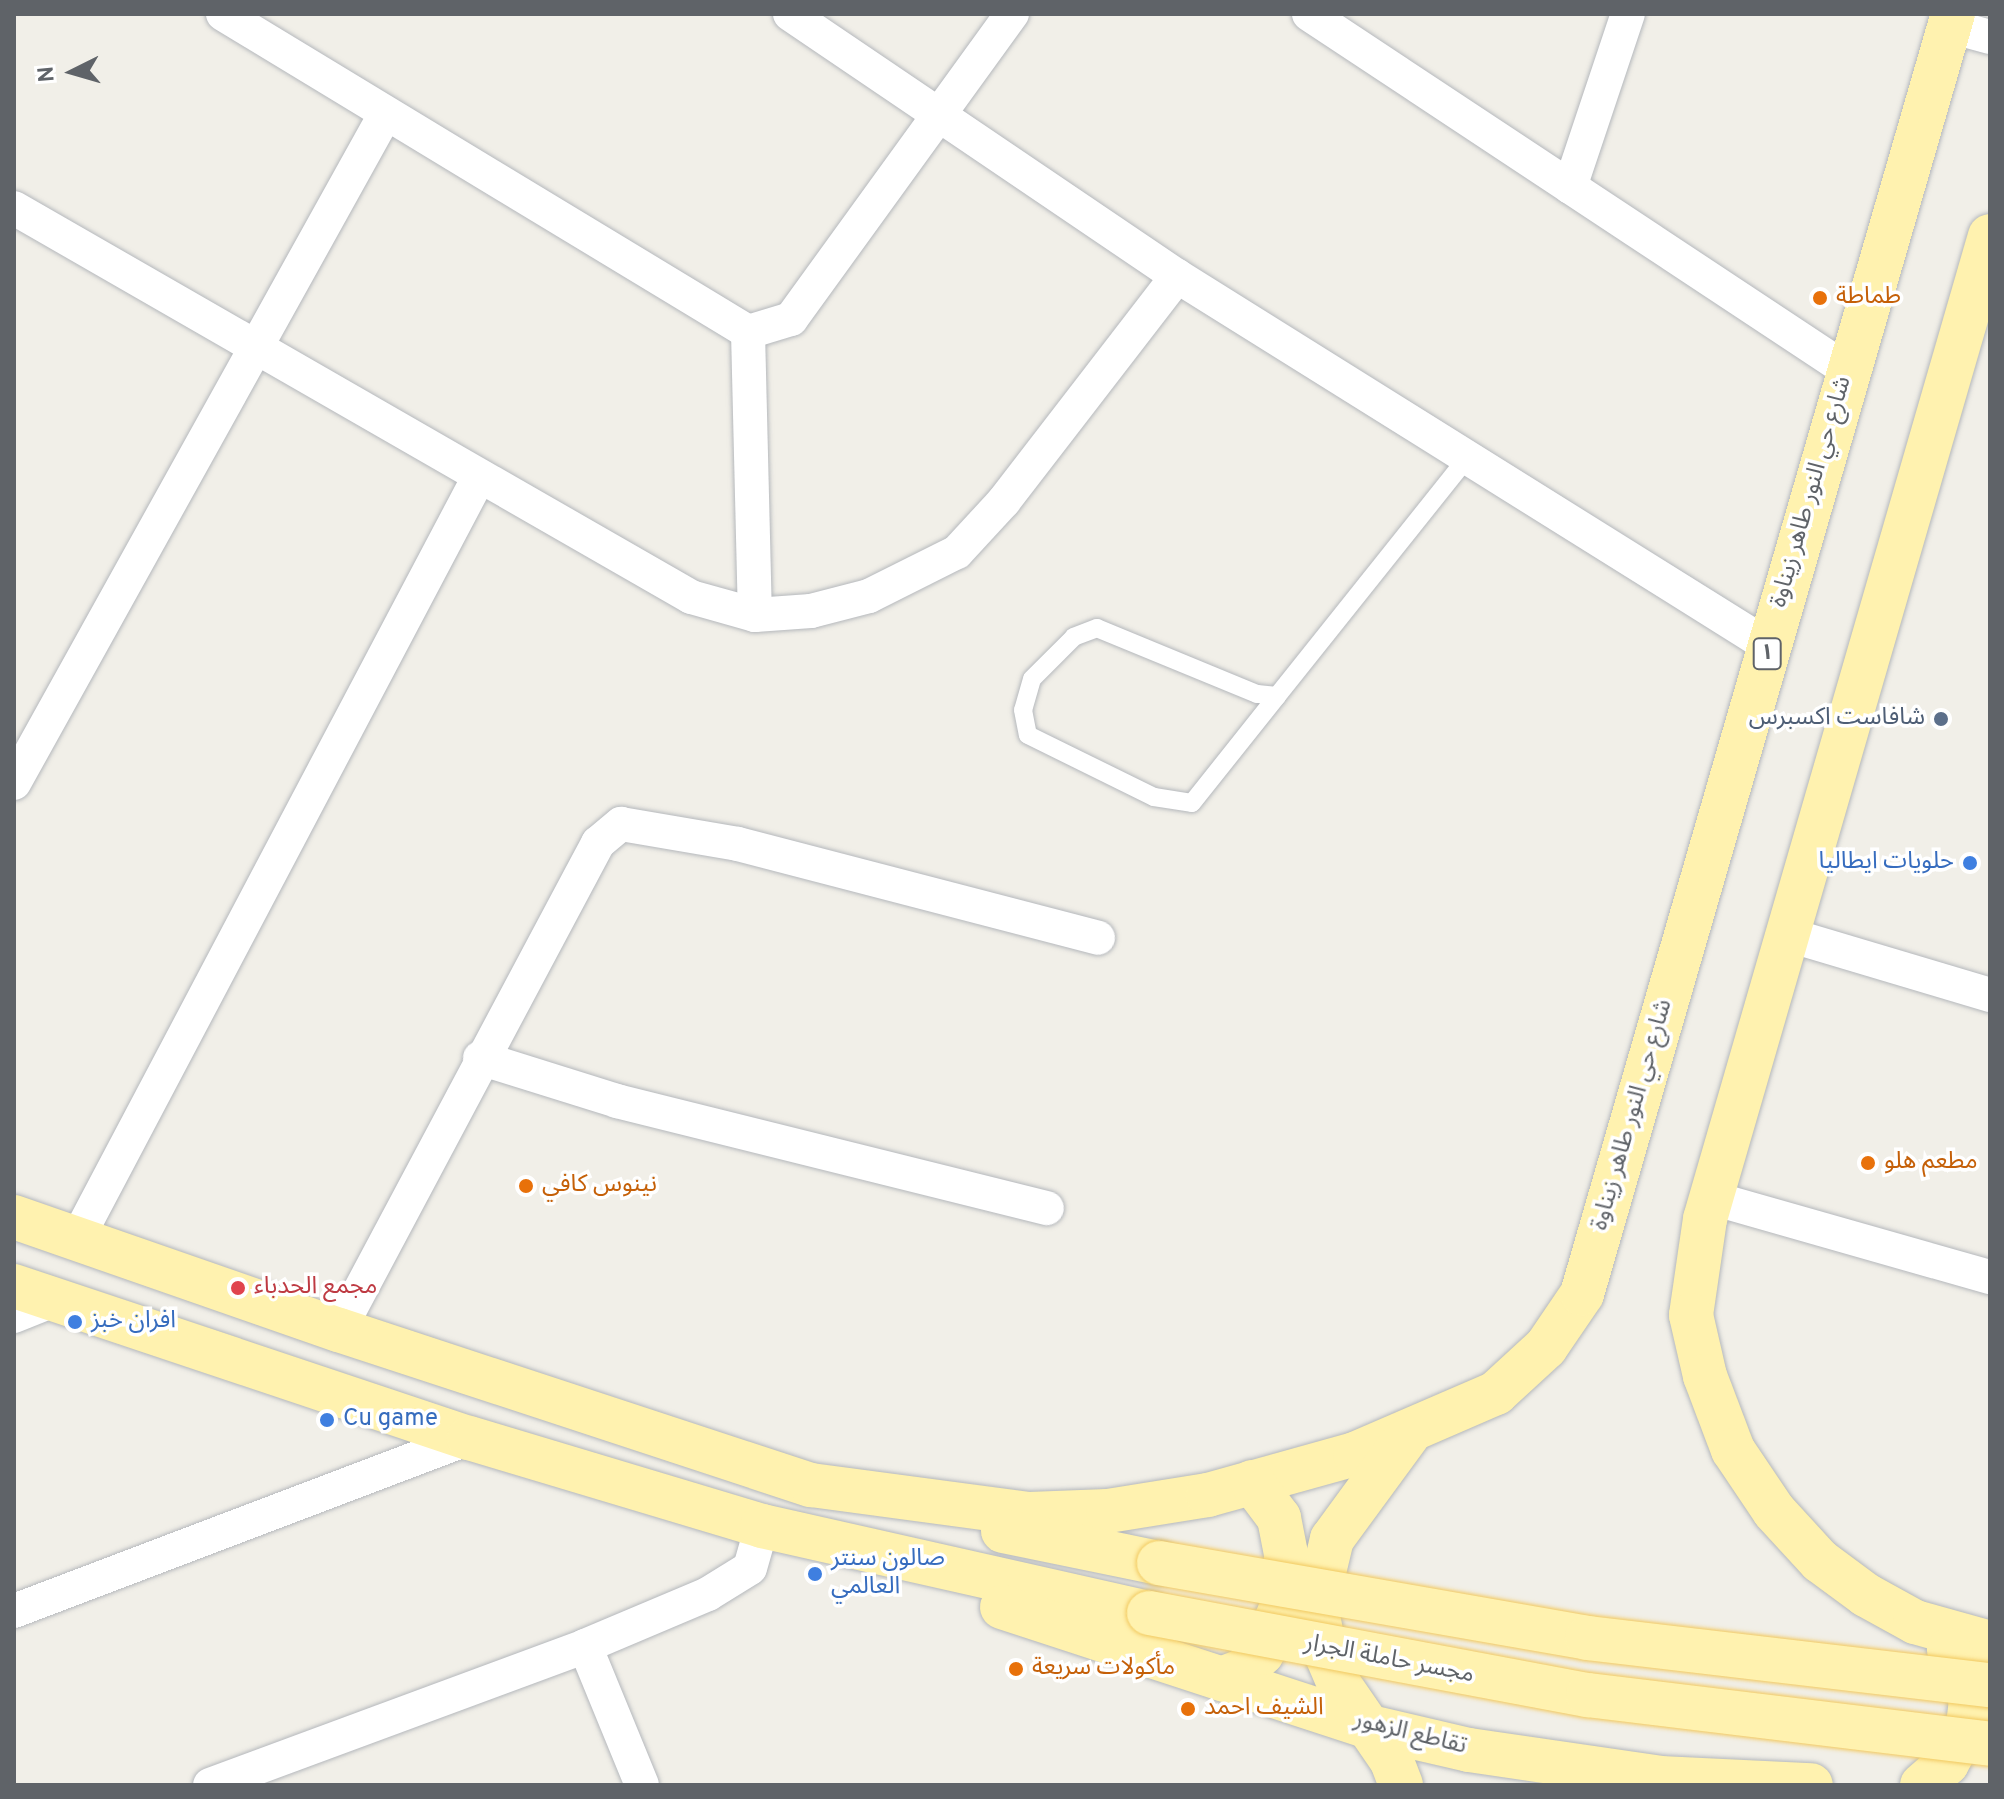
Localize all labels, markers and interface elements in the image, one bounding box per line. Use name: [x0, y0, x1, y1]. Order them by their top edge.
north arrow: [32, 32, 112, 112]
text: N: [33, 65, 62, 83]
place label: طماطة: [1836, 284, 1901, 312]
marker: طماطة: [1811, 289, 1829, 307]
street label: شارع حي النور طاهر زيناوة: [1765, 373, 1859, 611]
road number: ١: [1751, 636, 1783, 672]
place label: شافاست اكسبرس: [1749, 705, 1925, 733]
marker: شافاست اكسبرس: [1932, 710, 1950, 728]
place label: حلويات ايطاليا: [1819, 849, 1954, 877]
marker: حلويات ايطاليا: [1961, 854, 1979, 872]
street label: شارع حي النور طاهر زيناوة: [1586, 996, 1680, 1234]
place label: مطعم هلو: [1884, 1149, 1978, 1177]
marker: مطعم هلو: [1859, 1154, 1877, 1172]
place label: نينوس كافي: [542, 1172, 657, 1200]
marker: نينوس كافي: [517, 1177, 535, 1195]
place label: مجمع الحدباء: [254, 1274, 377, 1302]
marker: مجمع الحدباء: [229, 1279, 247, 1297]
place label: افران خبز: [91, 1308, 176, 1336]
marker: افران خبز: [66, 1313, 84, 1331]
place label: Cu game: [343, 1406, 438, 1434]
marker: Cu game: [318, 1411, 336, 1429]
place label: صالون سنتر العالمي: [831, 1546, 945, 1602]
marker: صالون سنتر العالمي: [806, 1565, 824, 1583]
street label: مجسر حاملة الجرار: [1302, 1629, 1476, 1691]
place label: مأكولات سريعة: [1032, 1655, 1175, 1683]
marker: مأكولات سريعة: [1007, 1660, 1025, 1678]
place label: الشيف احمد: [1204, 1695, 1324, 1723]
marker: الشيف احمد: [1179, 1700, 1197, 1718]
street label: تقاطع الزهور: [1351, 1706, 1469, 1762]

